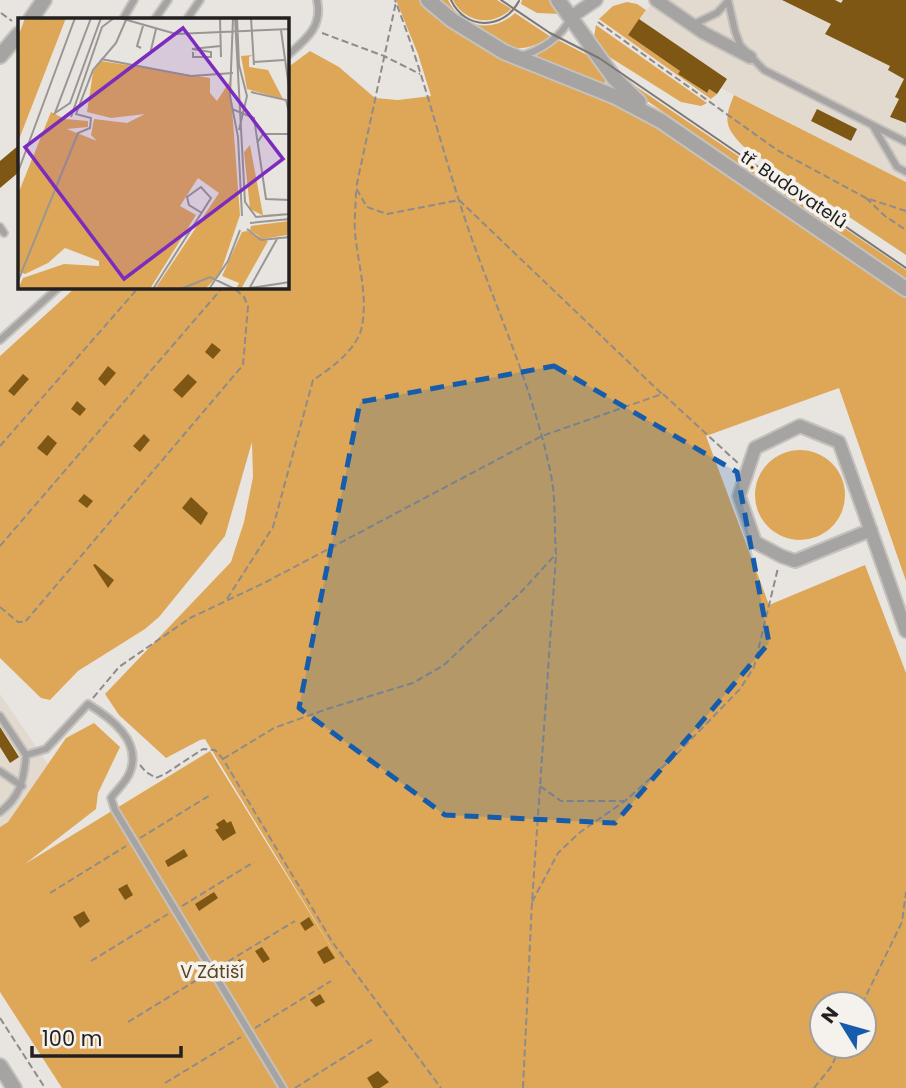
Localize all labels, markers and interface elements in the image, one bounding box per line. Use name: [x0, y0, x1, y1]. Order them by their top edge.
inset map: [18, 18, 289, 289]
street label: tř. Budovatelů: [736, 144, 852, 234]
park label: V Zátiší: [180, 959, 244, 984]
north arrow: [808, 990, 878, 1060]
text: N: [815, 1001, 845, 1029]
scale bar: [32, 1014, 180, 1058]
text: 100 m: [42, 1024, 102, 1053]

